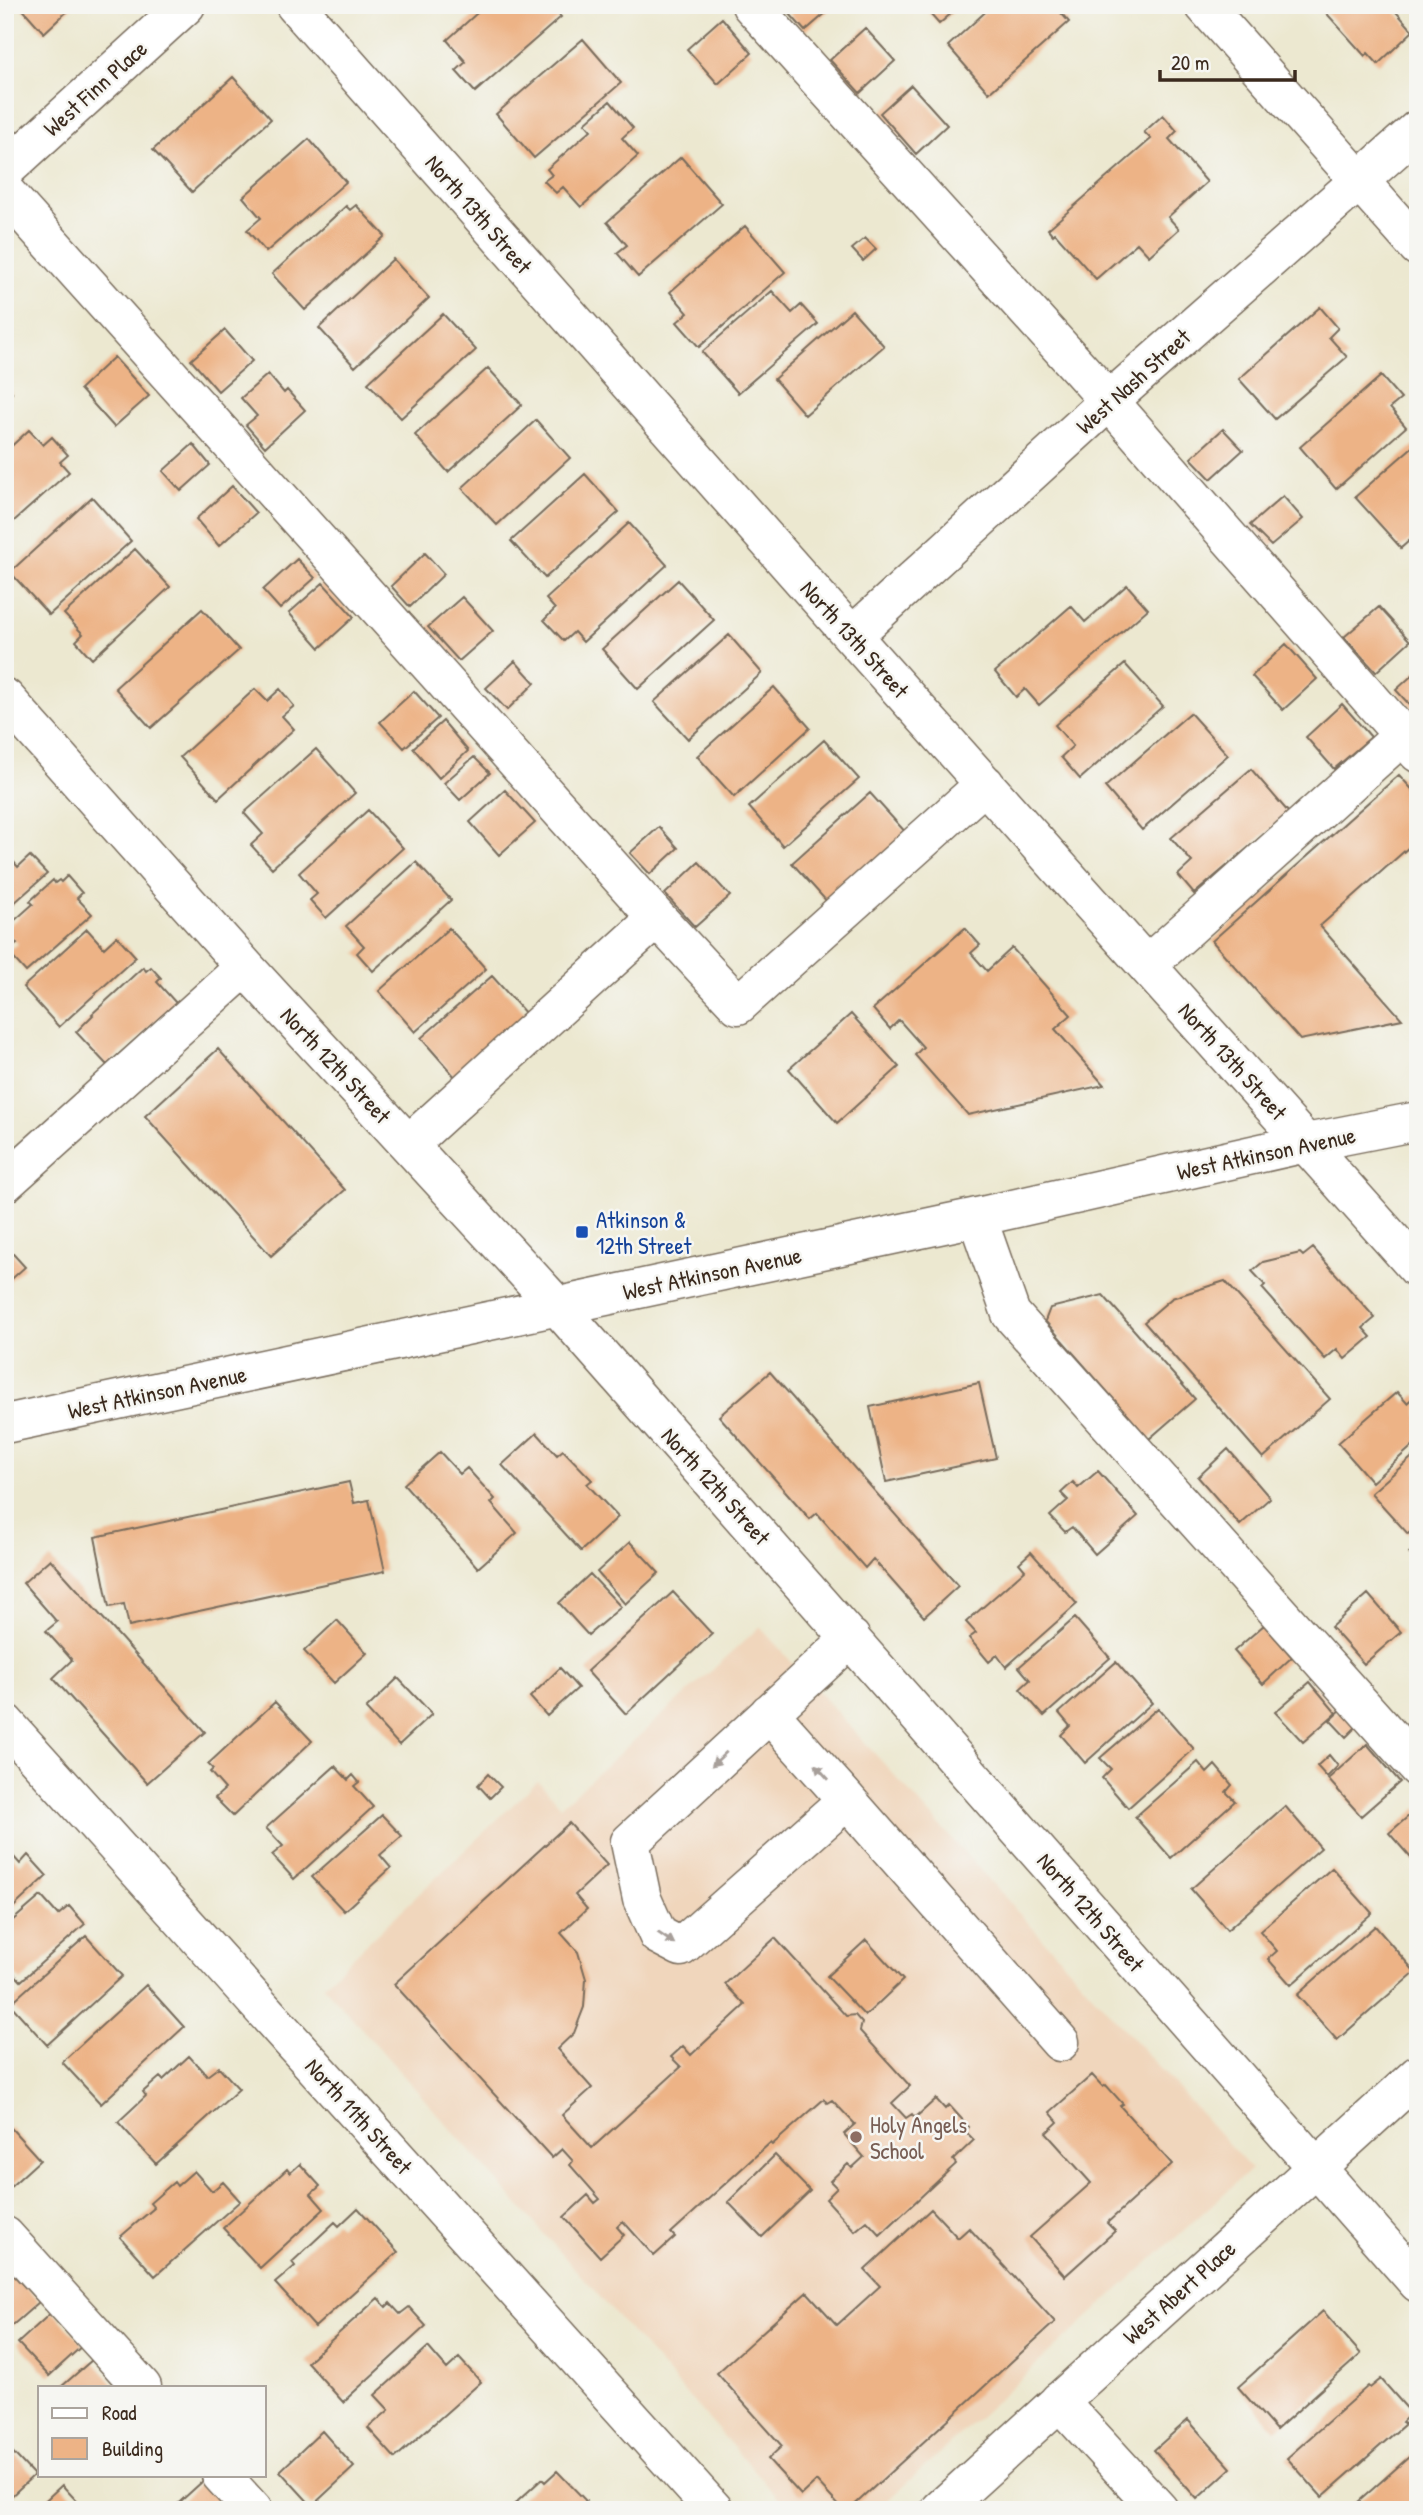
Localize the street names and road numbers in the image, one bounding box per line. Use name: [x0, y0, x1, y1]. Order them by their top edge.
street label: West Finn Place: [37, 33, 153, 143]
street label: North 13th Street: [419, 148, 540, 281]
street label: West Nash Street: [1069, 321, 1198, 441]
street label: North 13th Street: [794, 574, 917, 705]
street label: North 13th Street: [1172, 996, 1295, 1127]
street label: North 12th Street: [274, 1000, 399, 1131]
street label: West Atkinson Avenue: [1174, 1119, 1358, 1187]
street label: West Atkinson Avenue: [620, 1239, 804, 1307]
street label: West Atkinson Avenue: [65, 1358, 249, 1426]
street label: North 12th Street: [655, 1420, 778, 1552]
street label: North 12th Street: [1031, 1846, 1152, 1979]
street label: North 11th Street: [299, 2051, 420, 2182]
street label: West Abert Place: [1116, 2233, 1242, 2351]

